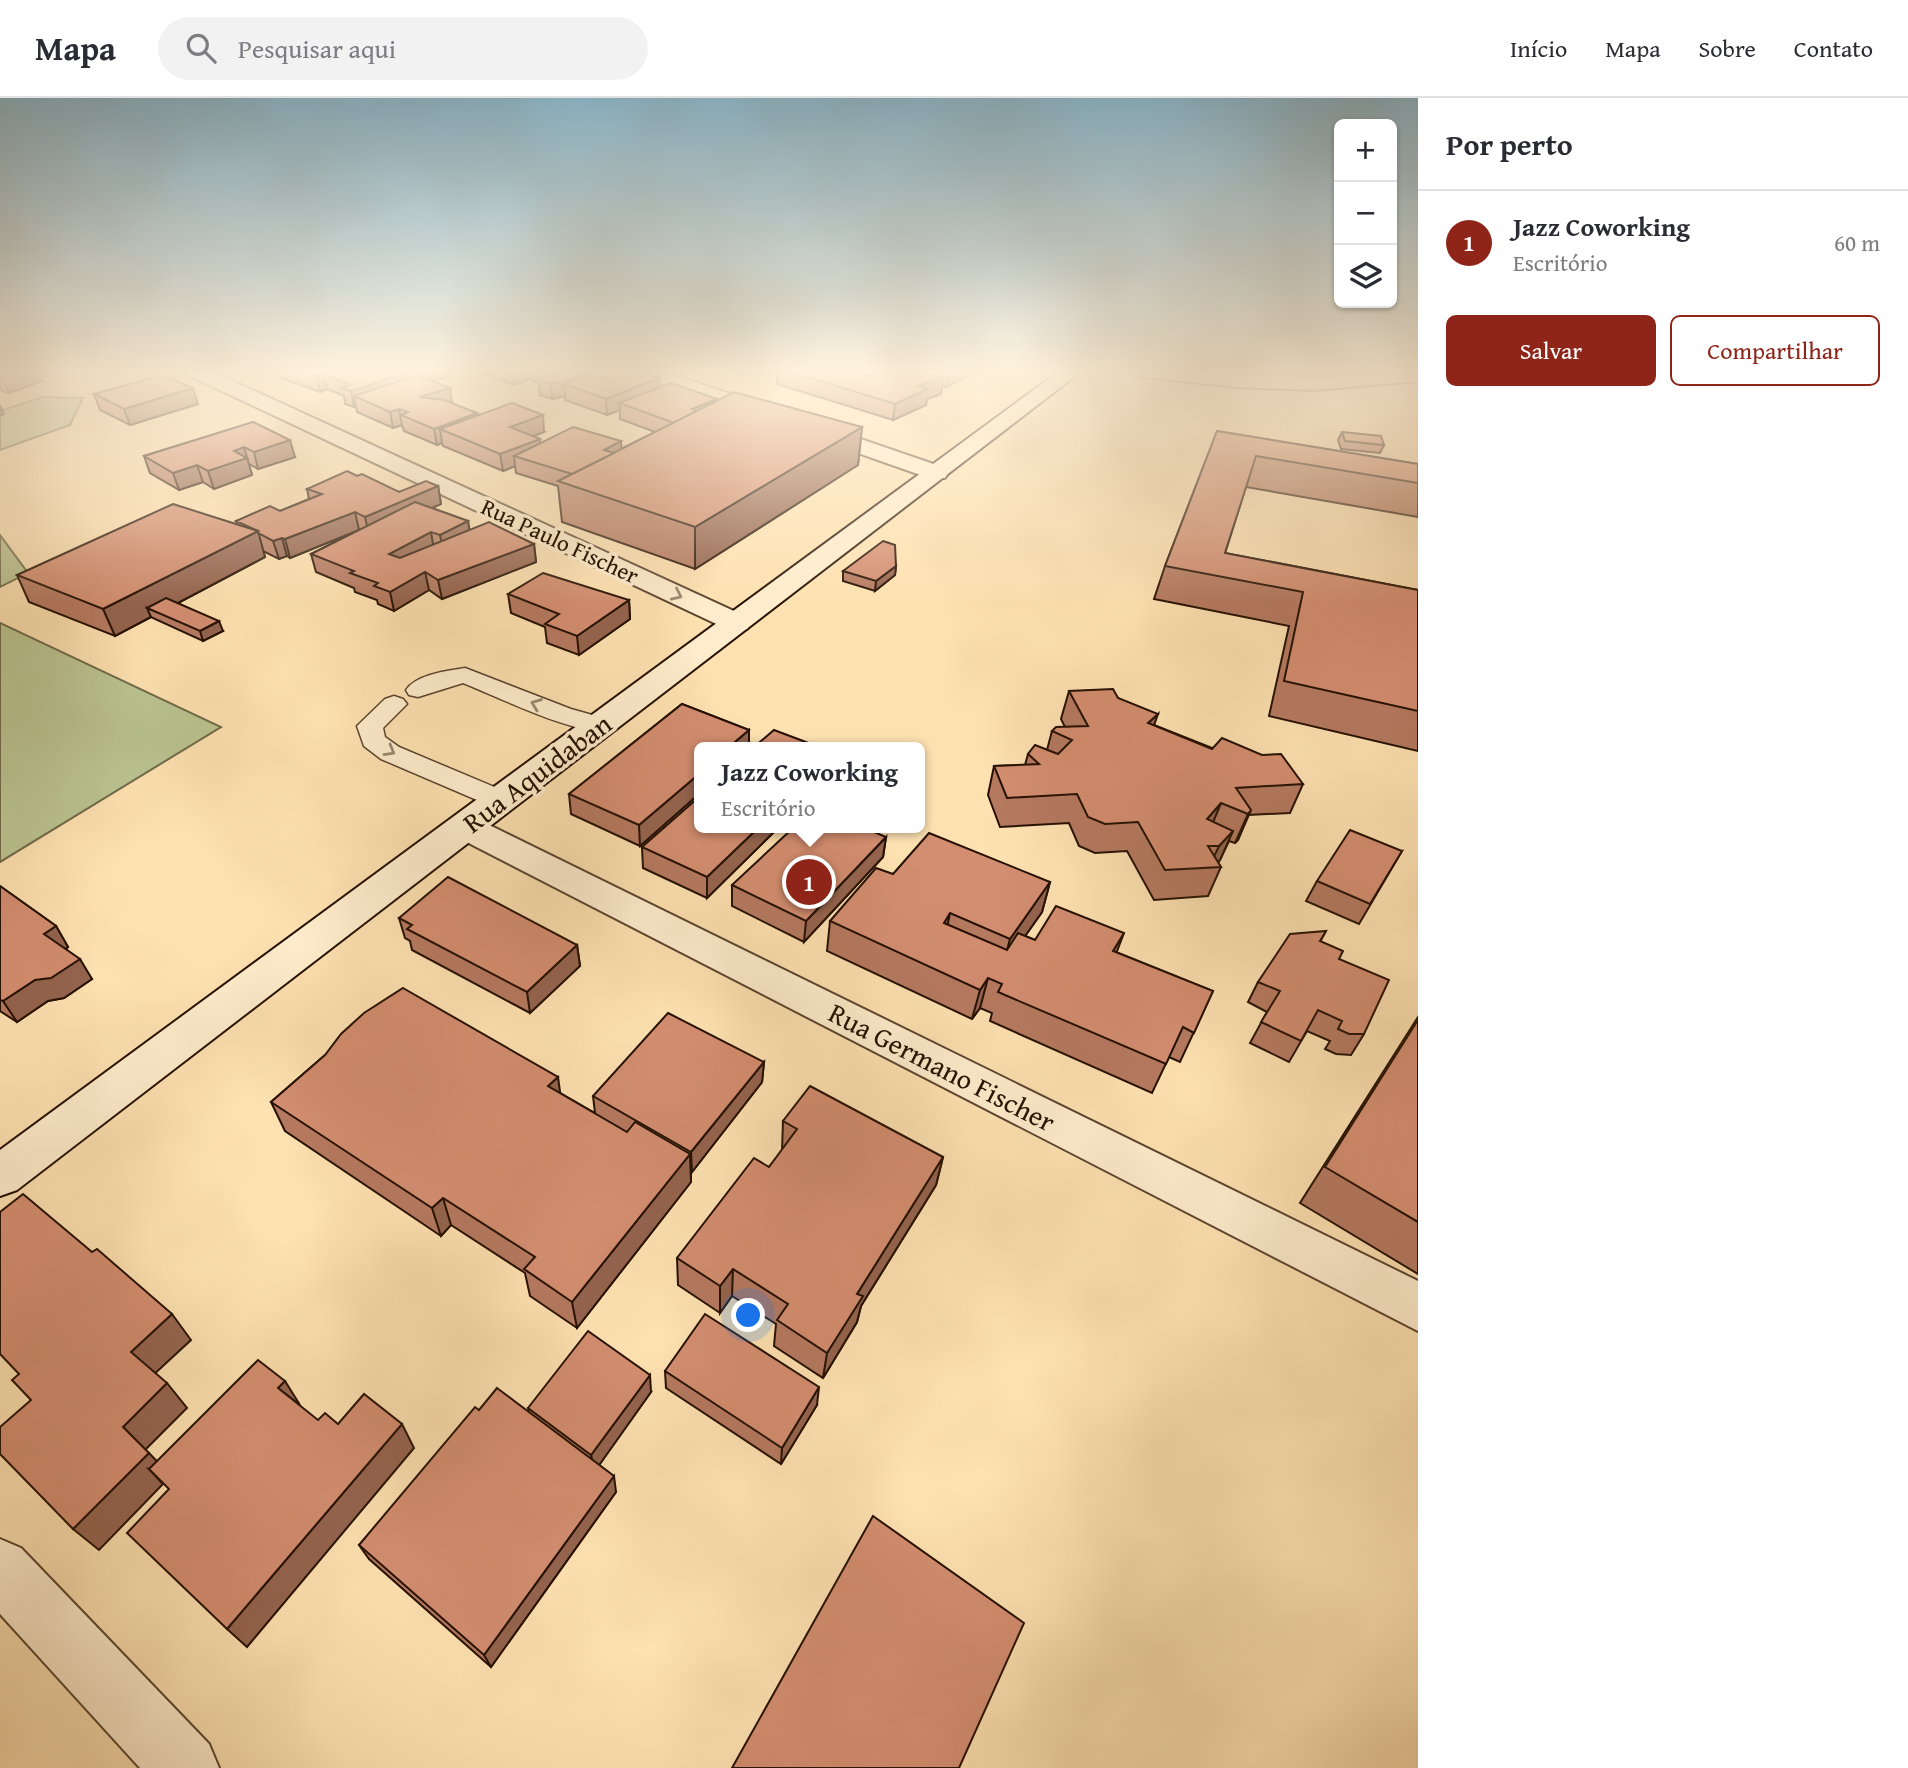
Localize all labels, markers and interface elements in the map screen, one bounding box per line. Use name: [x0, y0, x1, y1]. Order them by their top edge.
search box: [158, 17, 648, 80]
text: Mapa: [35, 24, 116, 72]
icon: search: [182, 29, 220, 67]
text: Pesquisar aqui: [238, 29, 396, 68]
text: Início: [1510, 31, 1567, 66]
text: Mapa: [1605, 31, 1661, 66]
text: Sobre: [1699, 31, 1756, 66]
text: Contato: [1794, 31, 1873, 66]
map controls: [1334, 119, 1397, 308]
button: +: [1334, 119, 1397, 182]
text: Por perto: [1446, 122, 1573, 166]
button: −: [1334, 182, 1397, 245]
text: Jazz Coworking: [1513, 207, 1690, 246]
text: 1: [1463, 226, 1475, 259]
text: 60 m: [1834, 226, 1880, 259]
button: layers: [1334, 245, 1397, 308]
text: Escritório: [1513, 246, 1607, 279]
button: Salvar: [1446, 315, 1656, 386]
button: Compartilhar: [1670, 315, 1880, 386]
street label: Rua Paulo Fischer: [476, 490, 645, 592]
one-way arrow: [670, 587, 682, 601]
one-way arrow: [531, 698, 543, 712]
street label: Rua Aquidaban: [454, 703, 620, 842]
popup: [694, 742, 925, 833]
one-way arrow: [383, 743, 396, 756]
text: Jazz Coworking: [721, 752, 898, 791]
text: Escritório: [721, 791, 815, 824]
pin: 1: [786, 856, 832, 908]
street label: Rua Germano Fischer: [822, 992, 1063, 1142]
your location: [731, 1298, 765, 1332]

